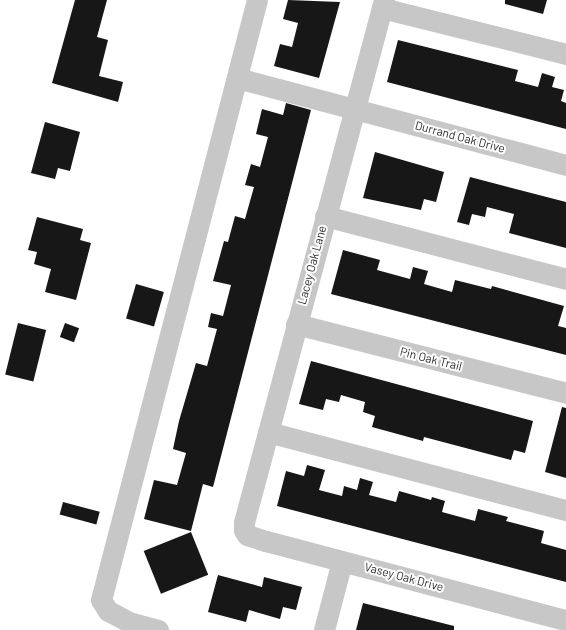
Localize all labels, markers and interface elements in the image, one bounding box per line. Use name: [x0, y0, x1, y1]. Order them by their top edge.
street label: Durrand Oak Drive: [413, 118, 507, 156]
street label: Lacey Oak Lane: [295, 224, 329, 306]
street label: Pin Oak Trail: [398, 344, 464, 374]
street label: Vasey Oak Drive: [363, 560, 445, 594]

